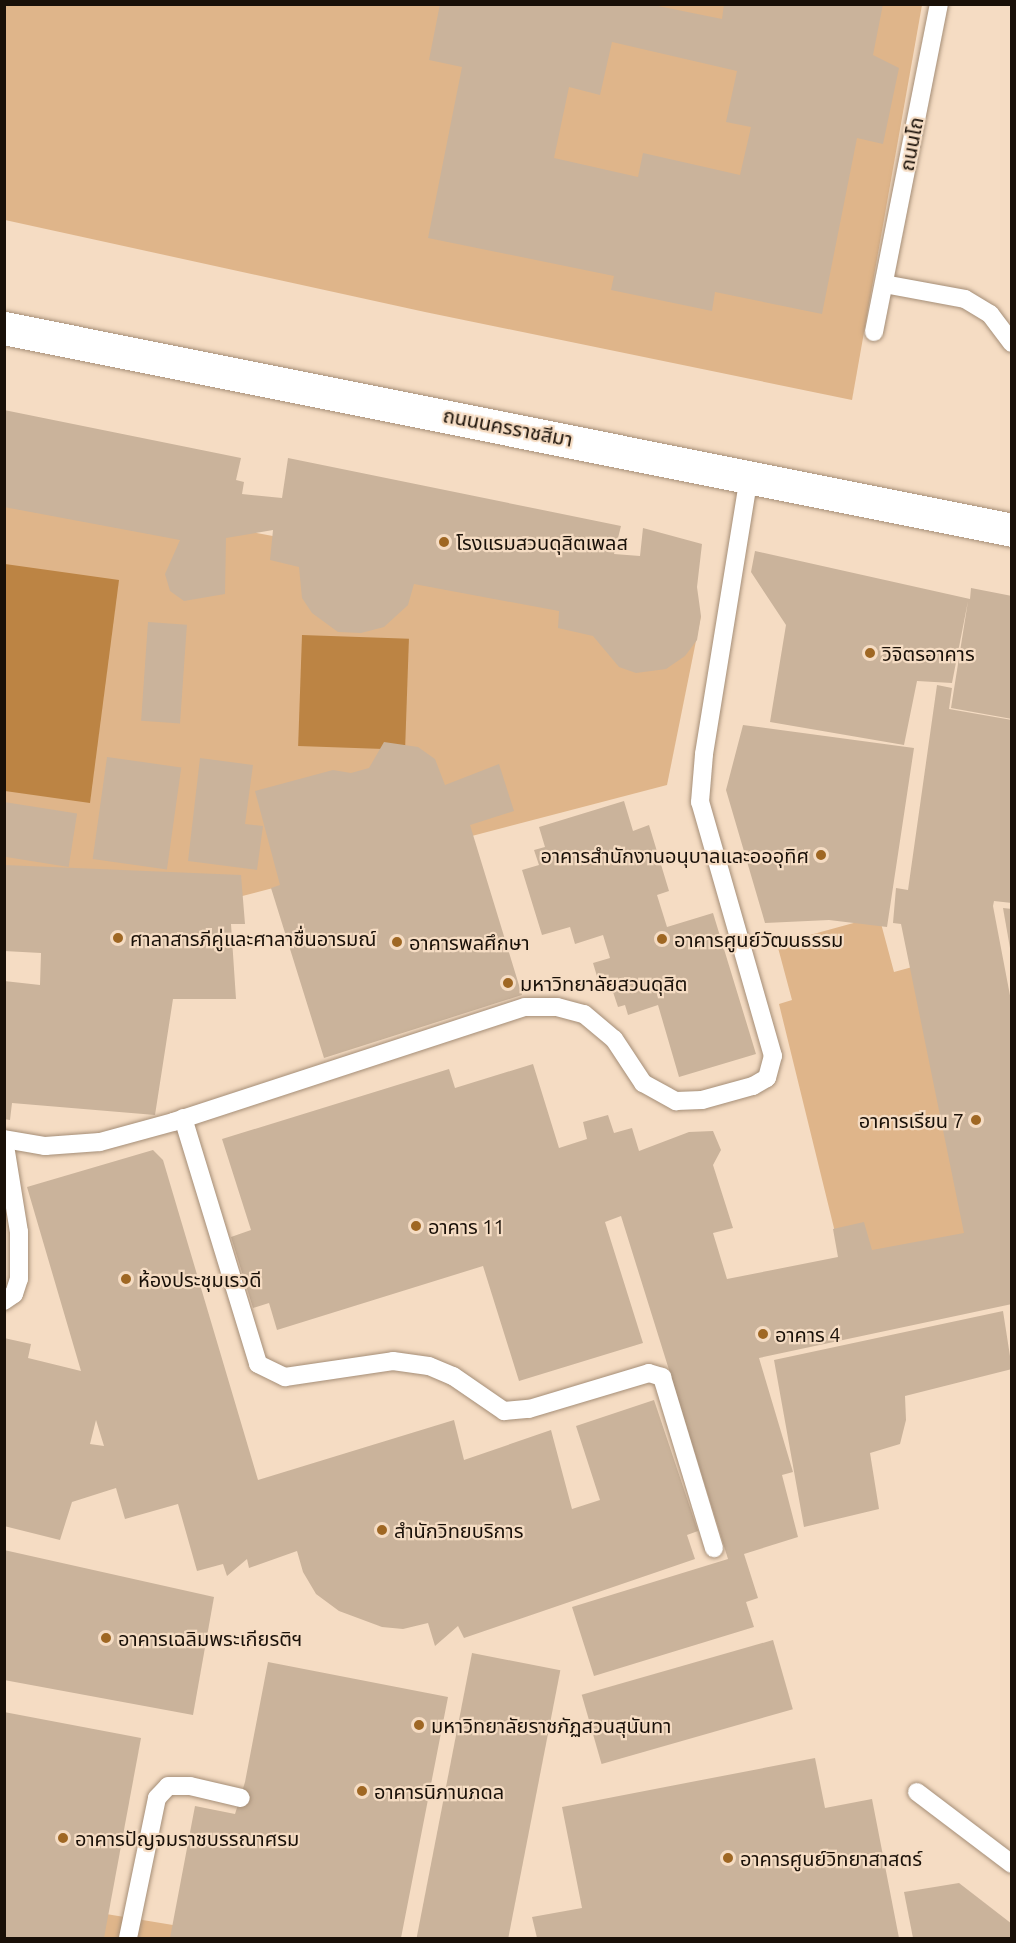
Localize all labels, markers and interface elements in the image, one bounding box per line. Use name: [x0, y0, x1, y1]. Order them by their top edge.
street label: ถนนโถ: [894, 115, 928, 173]
street label: ถนนนครราชสีมา: [441, 403, 575, 451]
place label: โรงแรมสวนดุสิตเพลส: [456, 530, 628, 554]
marker: โรงแรมสวนดุสิตเพลส: [437, 535, 451, 549]
place label: วิจิตรอาคาร: [882, 641, 975, 665]
marker: วิจิตรอาคาร: [863, 646, 877, 660]
place label: อาคารสำนักงานอนุบาลและอออุทิศ: [540, 843, 809, 867]
marker: อาคารสำนักงานอนุบาลและอออุทิศ: [814, 848, 828, 862]
place label: ศาลาสารภีคู่และศาลาชื่นอารมณ์: [130, 926, 377, 950]
place label: อาคารศูนย์วัฒนธรรม: [674, 927, 843, 951]
place label: อาคารพลศึกษา: [409, 930, 530, 954]
marker: ศาลาสารภีคู่และศาลาชื่นอารมณ์: [111, 931, 125, 945]
marker: อาคารศูนย์วัฒนธรรม: [655, 932, 669, 946]
marker: อาคารพลศึกษา: [390, 935, 404, 949]
place label: มหาวิทยาลัยสวนดุสิต: [520, 971, 687, 995]
marker: มหาวิทยาลัยสวนดุสิต: [501, 976, 515, 990]
place label: อาคารเรียน 7: [859, 1108, 964, 1132]
marker: อาคารเรียน 7: [969, 1113, 983, 1127]
place label: อาคาร 11: [428, 1214, 505, 1238]
marker: อาคาร 11: [409, 1219, 423, 1233]
place label: ห้องประชุมเรวดี: [138, 1267, 261, 1291]
marker: ห้องประชุมเรวดี: [119, 1272, 133, 1286]
place label: อาคาร 4: [775, 1322, 841, 1346]
marker: อาคาร 4: [756, 1327, 770, 1341]
place label: สำนักวิทยบริการ: [394, 1518, 523, 1542]
marker: สำนักวิทยบริการ: [375, 1523, 389, 1537]
place label: อาคารเฉลิมพระเกียรติฯ: [118, 1626, 302, 1650]
marker: อาคารเฉลิมพระเกียรติฯ: [99, 1631, 113, 1645]
place label: มหาวิทยาลัยราชภัฏสวนสุนันทา: [431, 1713, 671, 1737]
marker: มหาวิทยาลัยราชภัฏสวนสุนันทา: [412, 1718, 426, 1732]
place label: อาคารนิภานภดล: [374, 1779, 504, 1803]
marker: อาคารนิภานภดล: [355, 1784, 369, 1798]
place label: อาคารปัญจมราชบรรณาศรม: [75, 1826, 299, 1850]
marker: อาคารปัญจมราชบรรณาศรม: [56, 1831, 70, 1845]
place label: อาคารศูนย์วิทยาสาสตร์: [740, 1846, 922, 1870]
marker: อาคารศูนย์วิทยาสาสตร์: [721, 1851, 735, 1865]

